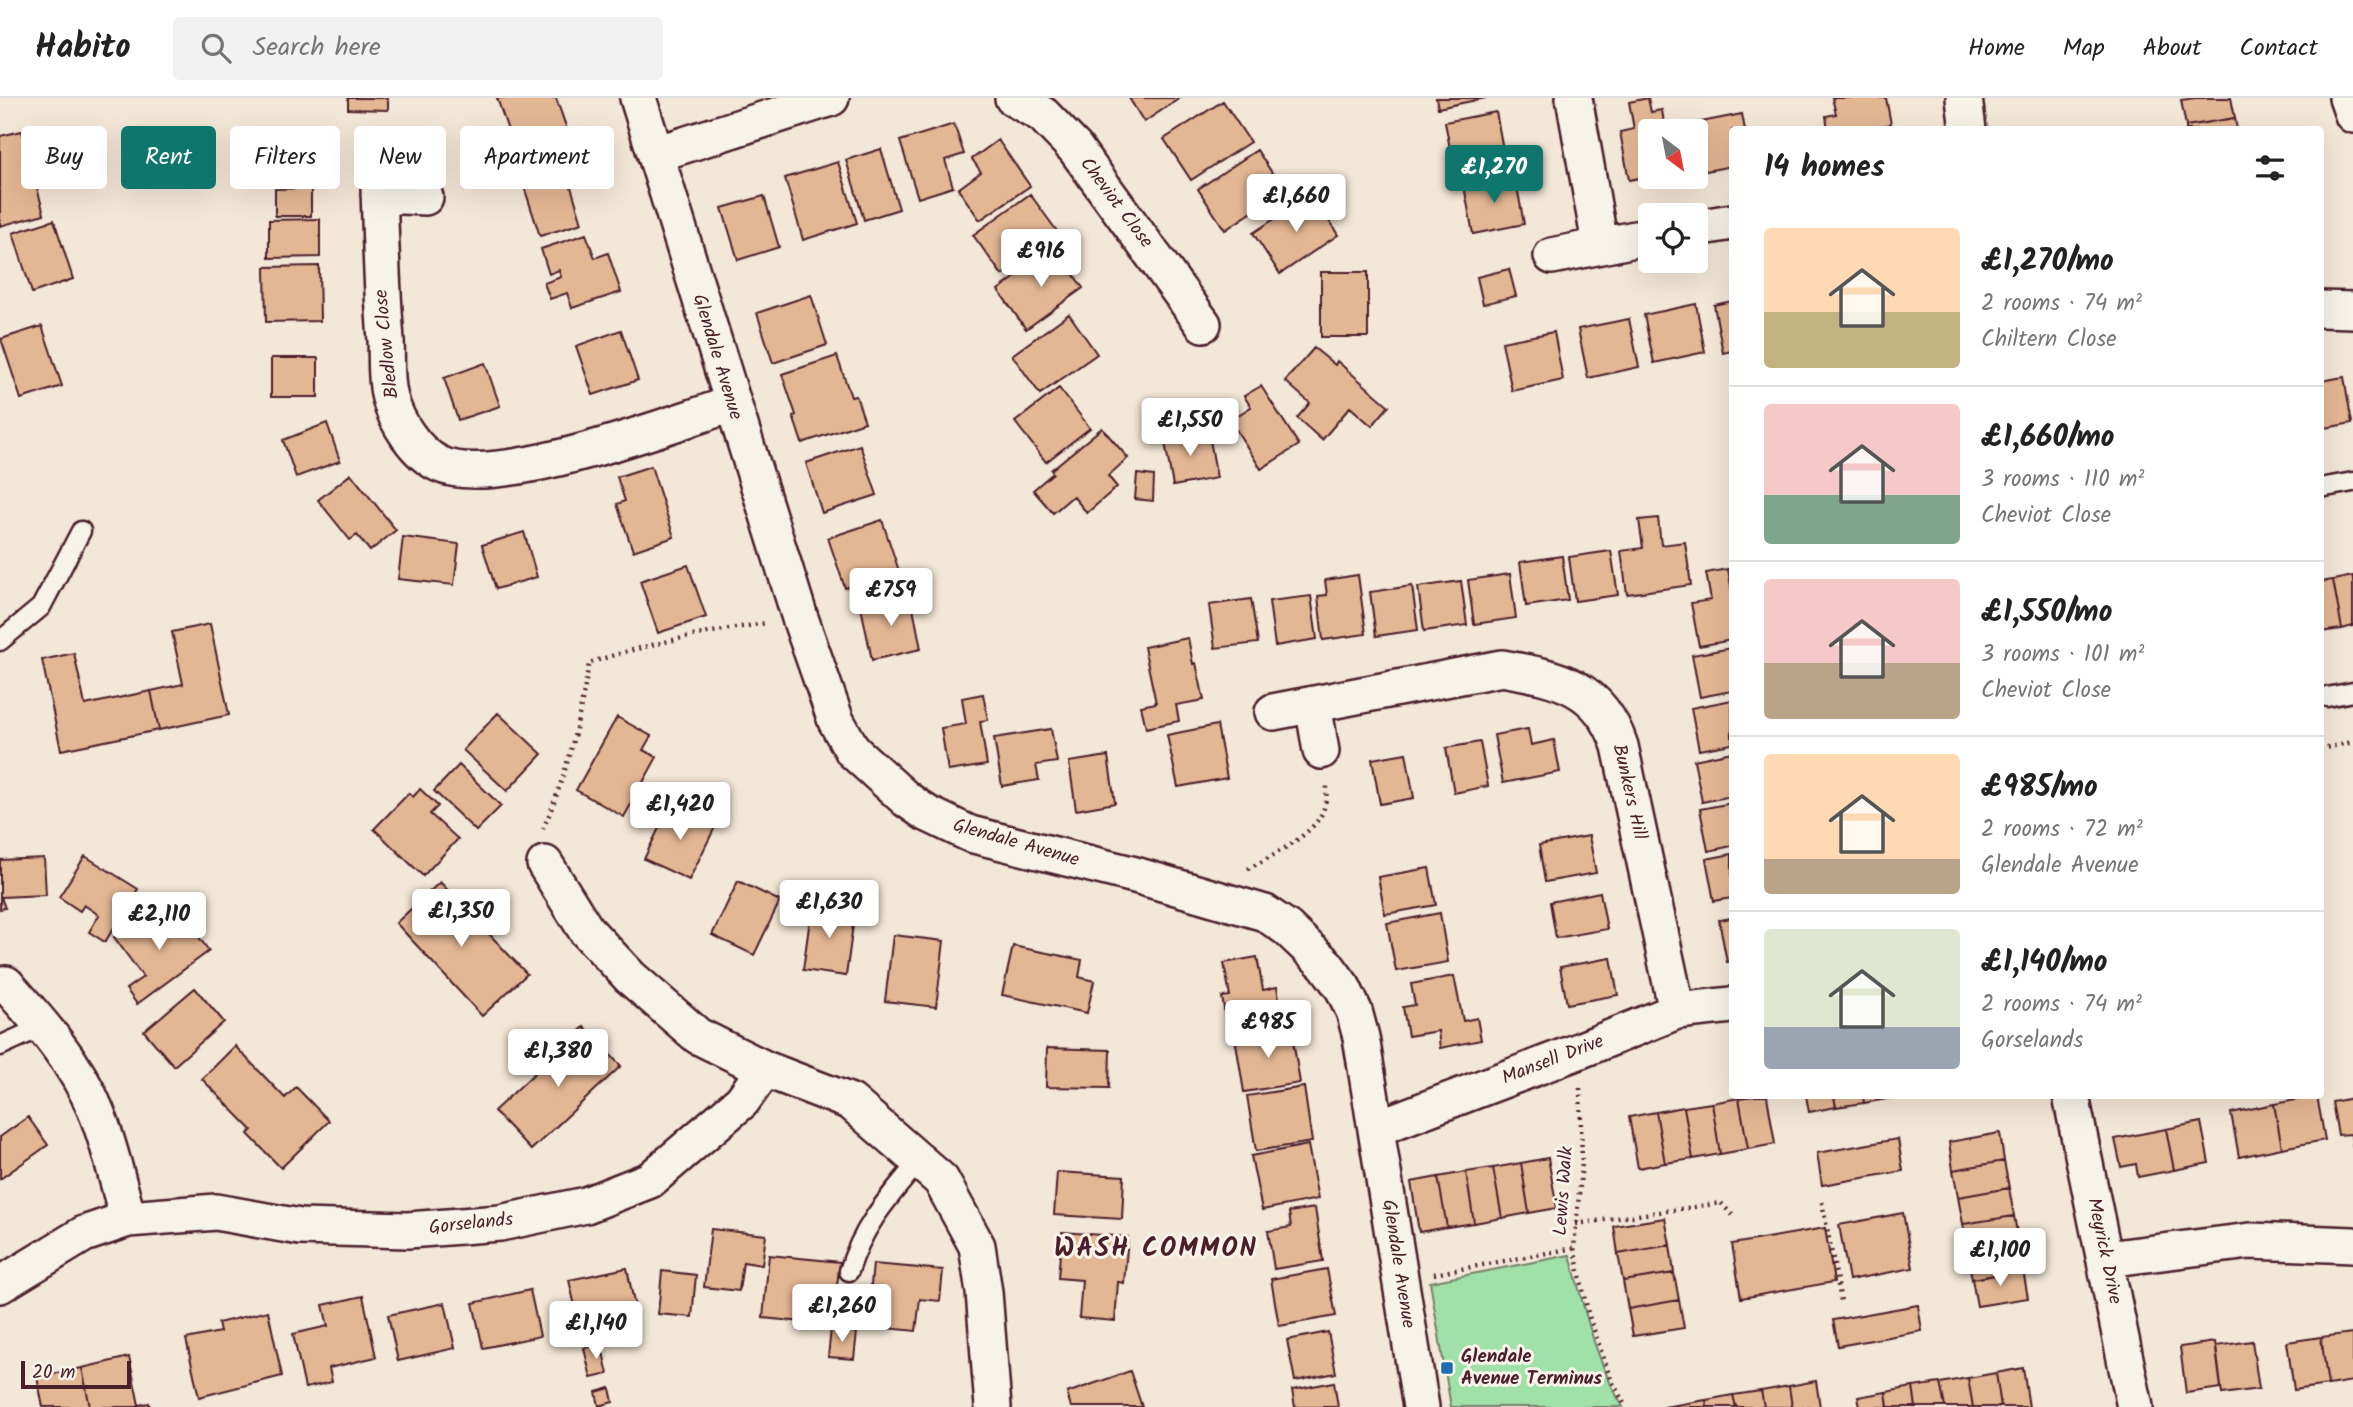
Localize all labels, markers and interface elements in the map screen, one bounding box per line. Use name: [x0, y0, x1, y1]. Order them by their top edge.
search box: [173, 17, 663, 80]
text: Habito: [35, 22, 131, 75]
text: Search here: [253, 27, 381, 69]
icon: search: [197, 29, 235, 67]
text: Home: [1968, 29, 2025, 68]
text: Map: [2063, 29, 2105, 68]
text: About: [2143, 29, 2201, 68]
text: Contact: [2239, 29, 2318, 68]
north arrow: [1638, 119, 1708, 189]
map controls: [1638, 119, 1708, 273]
chip: Buy: [21, 126, 107, 189]
chip: Rent: [121, 126, 216, 189]
chip: Filters: [230, 126, 340, 189]
chip: New: [354, 126, 446, 189]
chip: Apartment: [460, 126, 614, 189]
text: 14 homes: [1764, 144, 1885, 192]
pin: £1,270: [1437, 146, 1551, 205]
icon: filters: [2251, 149, 2289, 187]
text: £1,270: [1461, 150, 1527, 186]
street label: Cheviot Close: [1072, 151, 1161, 255]
pin: £1,660: [1239, 174, 1353, 234]
text: £1,660: [1263, 179, 1329, 215]
button: locate: [1638, 203, 1708, 273]
pin: £916: [1000, 230, 1082, 289]
text: £916: [1017, 234, 1065, 270]
text: £1,270/mo: [1981, 238, 2114, 286]
icon: home: [1820, 256, 1904, 340]
text: 2 rooms · 74 m²: [1981, 286, 2142, 322]
street label: Bledlow Close: [366, 287, 408, 400]
street label: Glendale Avenue: [684, 290, 750, 424]
text: Chiltern Close: [1981, 322, 2117, 358]
pin: £1,550: [1133, 398, 1247, 458]
text: £1,550: [1158, 403, 1222, 439]
text: £1,660/mo: [1981, 414, 2115, 462]
icon: home: [1820, 432, 1904, 516]
text: 3 rooms · 110 m²: [1981, 462, 2144, 498]
text: Cheviot Close: [1981, 498, 2111, 534]
pin: £759: [850, 568, 932, 628]
text: £759: [866, 573, 916, 609]
text: £1,550/mo: [1981, 589, 2112, 637]
icon: home: [1820, 607, 1904, 691]
text: 3 rooms · 101 m²: [1981, 637, 2144, 673]
text: Cheviot Close: [1981, 673, 2111, 709]
street label: Bunkers Hill: [1603, 741, 1655, 843]
text: £985/mo: [1981, 764, 2098, 812]
pin: £1,420: [623, 782, 737, 842]
icon: home: [1820, 782, 1904, 866]
text: £1,420: [646, 787, 714, 823]
street label: Glendale Avenue: [949, 811, 1083, 875]
text: 2 rooms · 72 m²: [1981, 812, 2143, 848]
text: Glendale Avenue: [1981, 848, 2138, 884]
pin: £1,630: [772, 880, 886, 940]
text: £1,630: [796, 885, 862, 921]
pin: £1,350: [404, 890, 518, 949]
pin: £2,110: [102, 892, 216, 952]
text: £1,350: [428, 894, 494, 930]
text: £2,110: [128, 897, 190, 933]
text: £1,140/mo: [1981, 939, 2107, 987]
icon: home: [1820, 957, 1904, 1041]
text: 2 rooms · 74 m²: [1981, 987, 2142, 1023]
pin: £985: [1227, 1000, 1309, 1060]
text: £985: [1241, 1005, 1295, 1041]
text: Gorselands: [1981, 1023, 2083, 1059]
street label: Mansell Drive: [1498, 1027, 1609, 1093]
pin: £1,380: [501, 1030, 615, 1089]
text: £1,380: [524, 1034, 592, 1070]
street label: Lewis Walk: [1546, 1145, 1582, 1237]
street label: Meyrick Drive: [2078, 1195, 2130, 1307]
street label: Glendale Avenue: [1373, 1197, 1423, 1331]
street label: Gorselands: [427, 1205, 515, 1243]
district label: WASH COMMON: [1054, 1228, 1258, 1270]
pin: £1,100: [1943, 1228, 2057, 1288]
text: £1,100: [1970, 1233, 2030, 1269]
pin: £1,260: [785, 1284, 899, 1344]
text: £1,260: [808, 1289, 876, 1325]
pin: £1,140: [539, 1302, 653, 1361]
text: £1,140: [565, 1306, 627, 1342]
place label: Glendale Avenue Terminus: [1461, 1342, 1602, 1394]
scale bar: [21, 1358, 131, 1390]
text: 20 m: [32, 1358, 75, 1388]
marker: Glendale Avenue Terminus: [1439, 1360, 1455, 1376]

